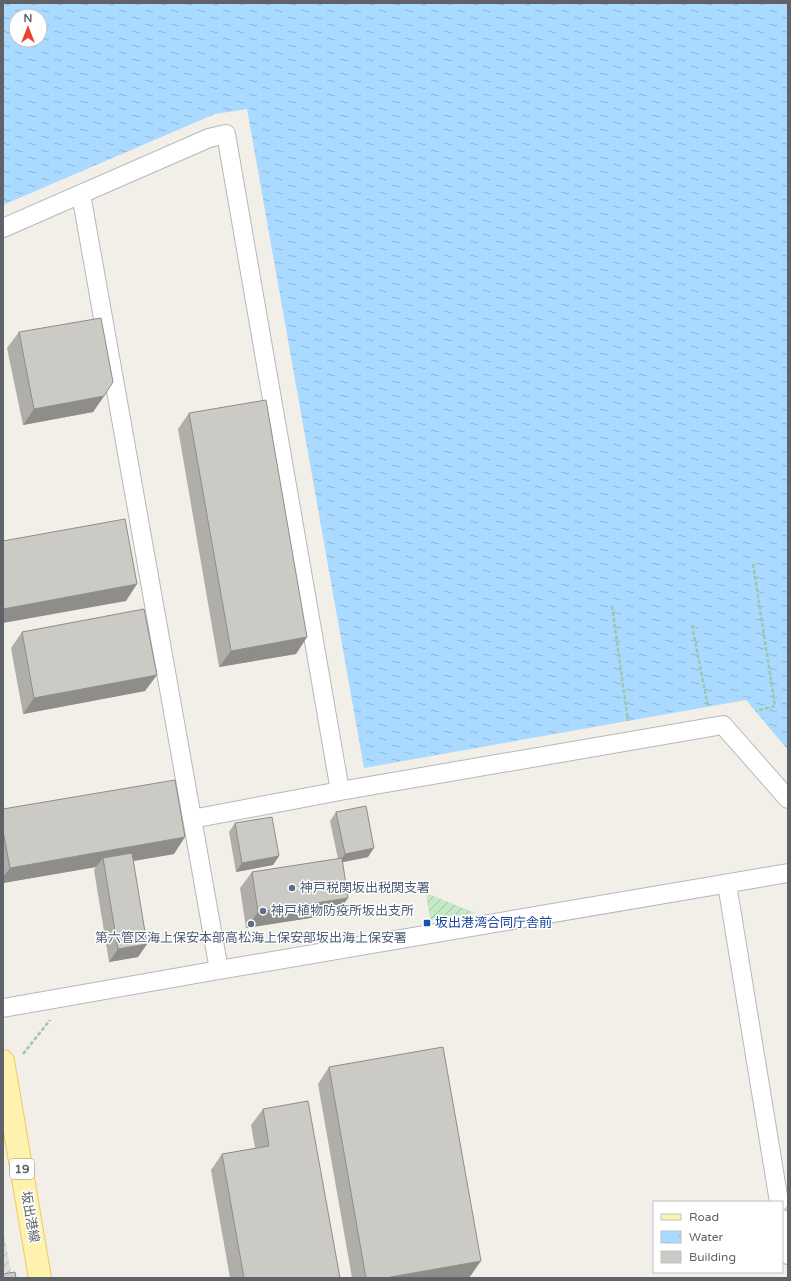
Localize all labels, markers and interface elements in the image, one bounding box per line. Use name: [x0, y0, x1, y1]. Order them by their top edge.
north arrow: [8, 8, 48, 48]
text: N: [24, 12, 32, 25]
place label: 神戸税関坂出税関支署: [300, 880, 430, 896]
marker: 神戸税関坂出税関支署: [287, 883, 297, 893]
place label: 神戸植物防疫所坂出支所: [271, 903, 414, 919]
marker: 神戸植物防疫所坂出支所: [258, 906, 268, 916]
place label: 坂出港湾合同庁舎前: [435, 915, 552, 931]
marker: 坂出港湾合同庁舎前: [422, 918, 432, 928]
marker: 第六管区海上保安本部高松海上保安部坂出海上保安署: [246, 919, 256, 929]
place label: 第六管区海上保安本部高松海上保安部坂出海上保安署: [95, 930, 407, 946]
road number: 19: [10, 1159, 34, 1179]
street label: 坂出港線: [18, 1190, 42, 1244]
legend: [653, 1201, 783, 1273]
text: Road: [689, 1210, 719, 1224]
text: Water: [689, 1230, 724, 1244]
text: Building: [689, 1250, 736, 1264]

